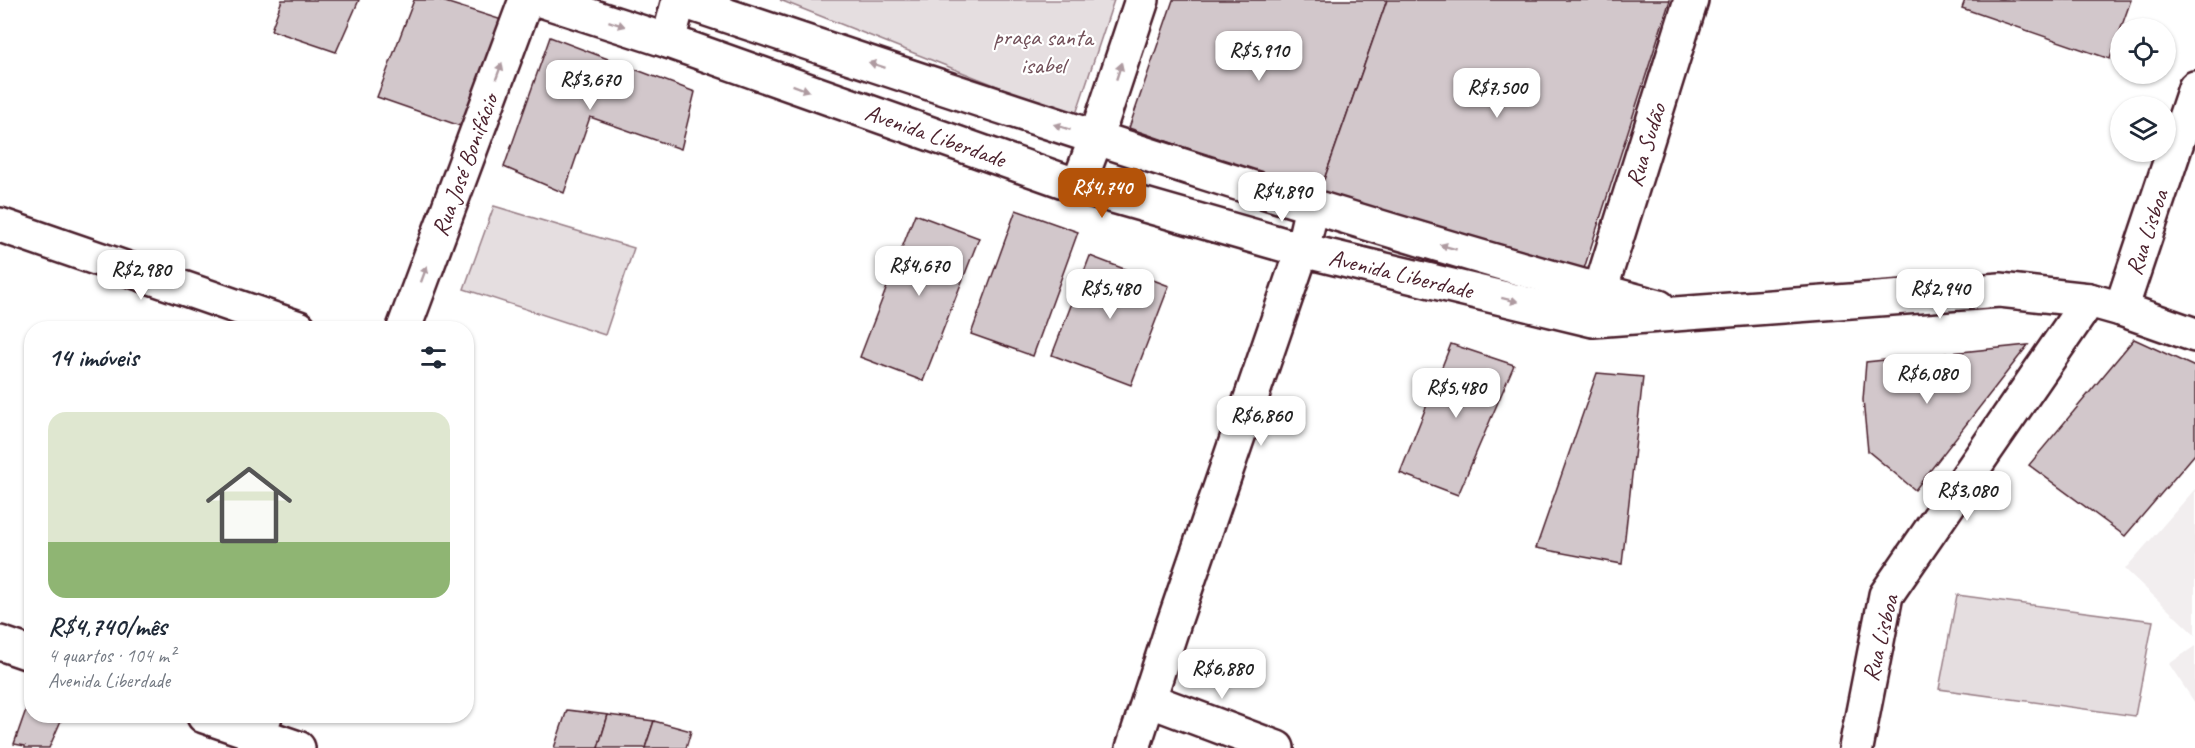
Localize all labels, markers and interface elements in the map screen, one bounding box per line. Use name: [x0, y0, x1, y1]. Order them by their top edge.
map controls: [2110, 18, 2176, 162]
button: locate: [2110, 18, 2176, 84]
one-way arrow: [608, 20, 626, 29]
park label: praça santa isabel: [993, 22, 1095, 80]
pin: R$5,910: [1204, 31, 1314, 82]
text: R$5,910: [1229, 38, 1289, 63]
pin: R$3,670: [535, 60, 645, 111]
one-way arrow: [868, 60, 886, 70]
one-way arrow: [495, 62, 505, 80]
one-way arrow: [1114, 62, 1124, 80]
text: R$3,670: [560, 67, 620, 92]
pin: R$7,500: [1442, 68, 1552, 119]
text: R$7,500: [1467, 75, 1527, 100]
one-way arrow: [792, 83, 810, 93]
street label: Rua José Bonifácio: [425, 87, 506, 240]
button: layers: [2110, 96, 2176, 162]
street label: Avenida Liberdade: [861, 97, 1011, 175]
street label: Rua Sudão: [1619, 98, 1673, 190]
one-way arrow: [1053, 122, 1071, 131]
pin: R$4,740: [1047, 168, 1157, 219]
pin: R$4,890: [1227, 172, 1337, 223]
text: R$4,740: [1072, 175, 1132, 200]
text: R$4,890: [1252, 179, 1312, 204]
street label: Rua Lisboa: [2119, 184, 2175, 279]
street label: Avenida Liberdade: [1326, 242, 1478, 306]
one-way arrow: [1439, 242, 1457, 251]
pin: R$4,670: [864, 246, 974, 297]
pin: R$2,980: [86, 250, 196, 301]
text: R$4,670: [889, 253, 949, 278]
text: R$2,980: [111, 257, 171, 282]
one-way arrow: [420, 264, 430, 282]
pin: R$5,480: [1055, 269, 1165, 320]
pin: R$2,940: [1885, 269, 1995, 320]
text: R$5,480: [1080, 276, 1140, 301]
text: R$2,940: [1910, 276, 1970, 301]
one-way arrow: [1501, 296, 1519, 306]
text: 14 imóveis: [48, 341, 138, 374]
icon: filters: [417, 341, 450, 374]
pin: R$6,080: [1872, 354, 1982, 405]
text: R$6,080: [1897, 361, 1957, 386]
pin: R$5,480: [1401, 368, 1511, 419]
text: R$5,480: [1426, 375, 1486, 400]
pin: R$6,860: [1206, 396, 1316, 447]
text: R$6,860: [1231, 403, 1291, 428]
icon: home: [195, 451, 303, 559]
pin: R$3,080: [1912, 471, 2022, 522]
text: R$3,080: [1937, 478, 1997, 503]
street label: Rua Lisboa: [1855, 590, 1906, 684]
text: R$4,740/mês: [48, 610, 167, 643]
text: 4 quartos · 104 m²: [48, 643, 175, 668]
pin: R$6,880: [1167, 649, 1277, 700]
text: R$6,880: [1192, 656, 1252, 681]
text: Avenida Liberdade: [48, 668, 170, 693]

